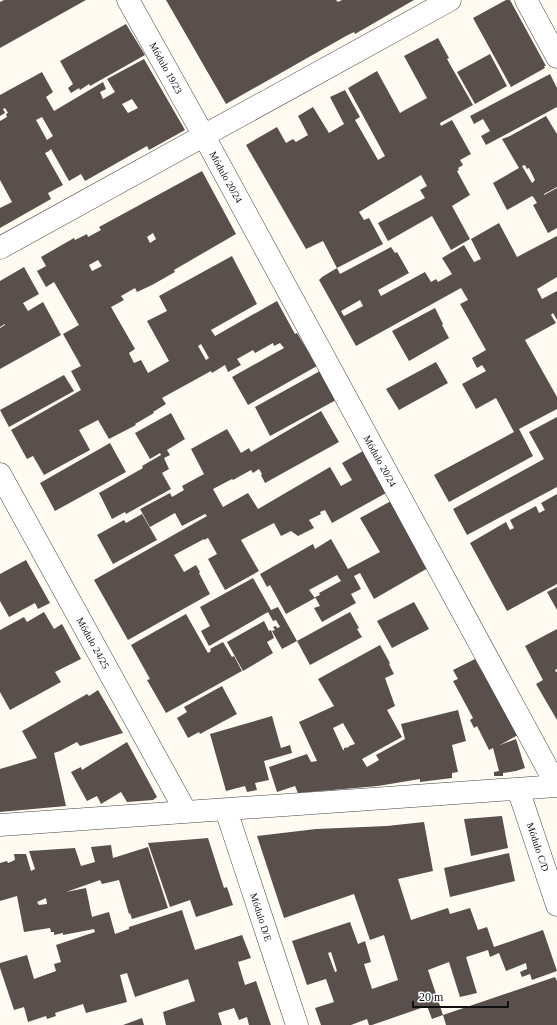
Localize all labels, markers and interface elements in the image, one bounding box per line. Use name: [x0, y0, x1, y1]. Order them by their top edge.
street label: Módulo 19/23: [147, 40, 185, 96]
street label: Módulo 20/24: [207, 149, 245, 205]
street label: Módulo 20/24: [361, 433, 399, 489]
street label: Módulo 24/25: [74, 615, 112, 671]
street label: Módulo C/D: [525, 821, 551, 873]
street label: Módulo D/E: [248, 891, 274, 943]
scale bar: [413, 983, 508, 1009]
text: 20 m: [419, 990, 444, 1004]

